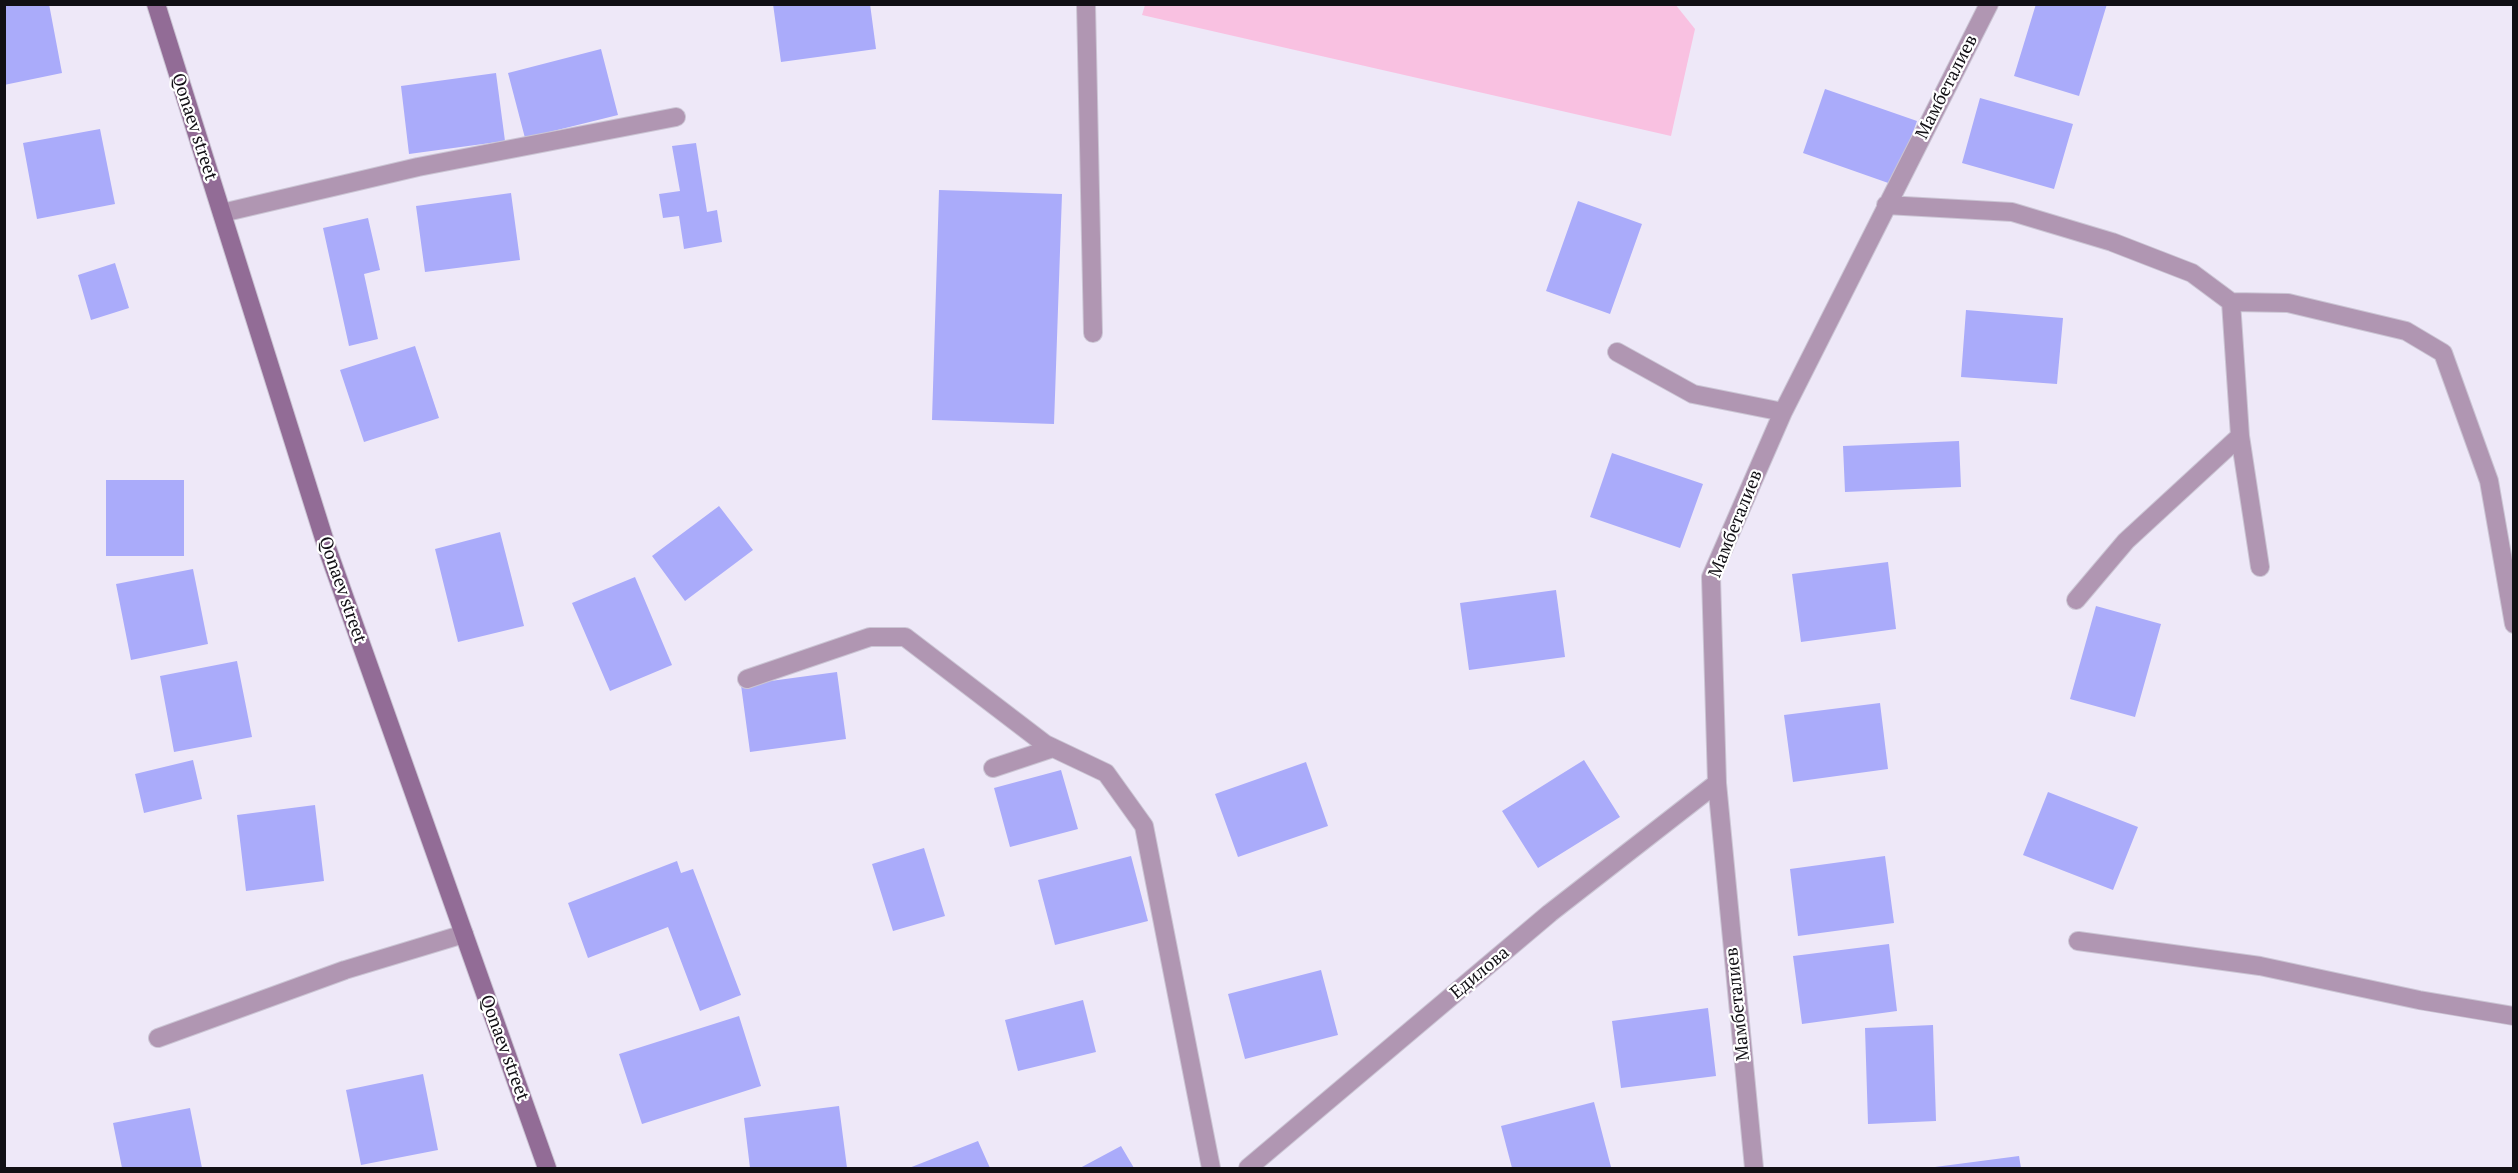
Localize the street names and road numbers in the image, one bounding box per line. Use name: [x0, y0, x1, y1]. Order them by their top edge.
street label: Мамбеталиев: [1911, 31, 1983, 143]
street label: Qonaev street: [167, 71, 221, 183]
street label: Мамбеталиев: [1705, 467, 1767, 581]
street label: Qonaev street: [314, 534, 370, 646]
street label: Едилова: [1446, 942, 1514, 1004]
street label: Мамбеталиев: [1721, 946, 1755, 1062]
street label: Qonaev street: [475, 992, 533, 1104]

